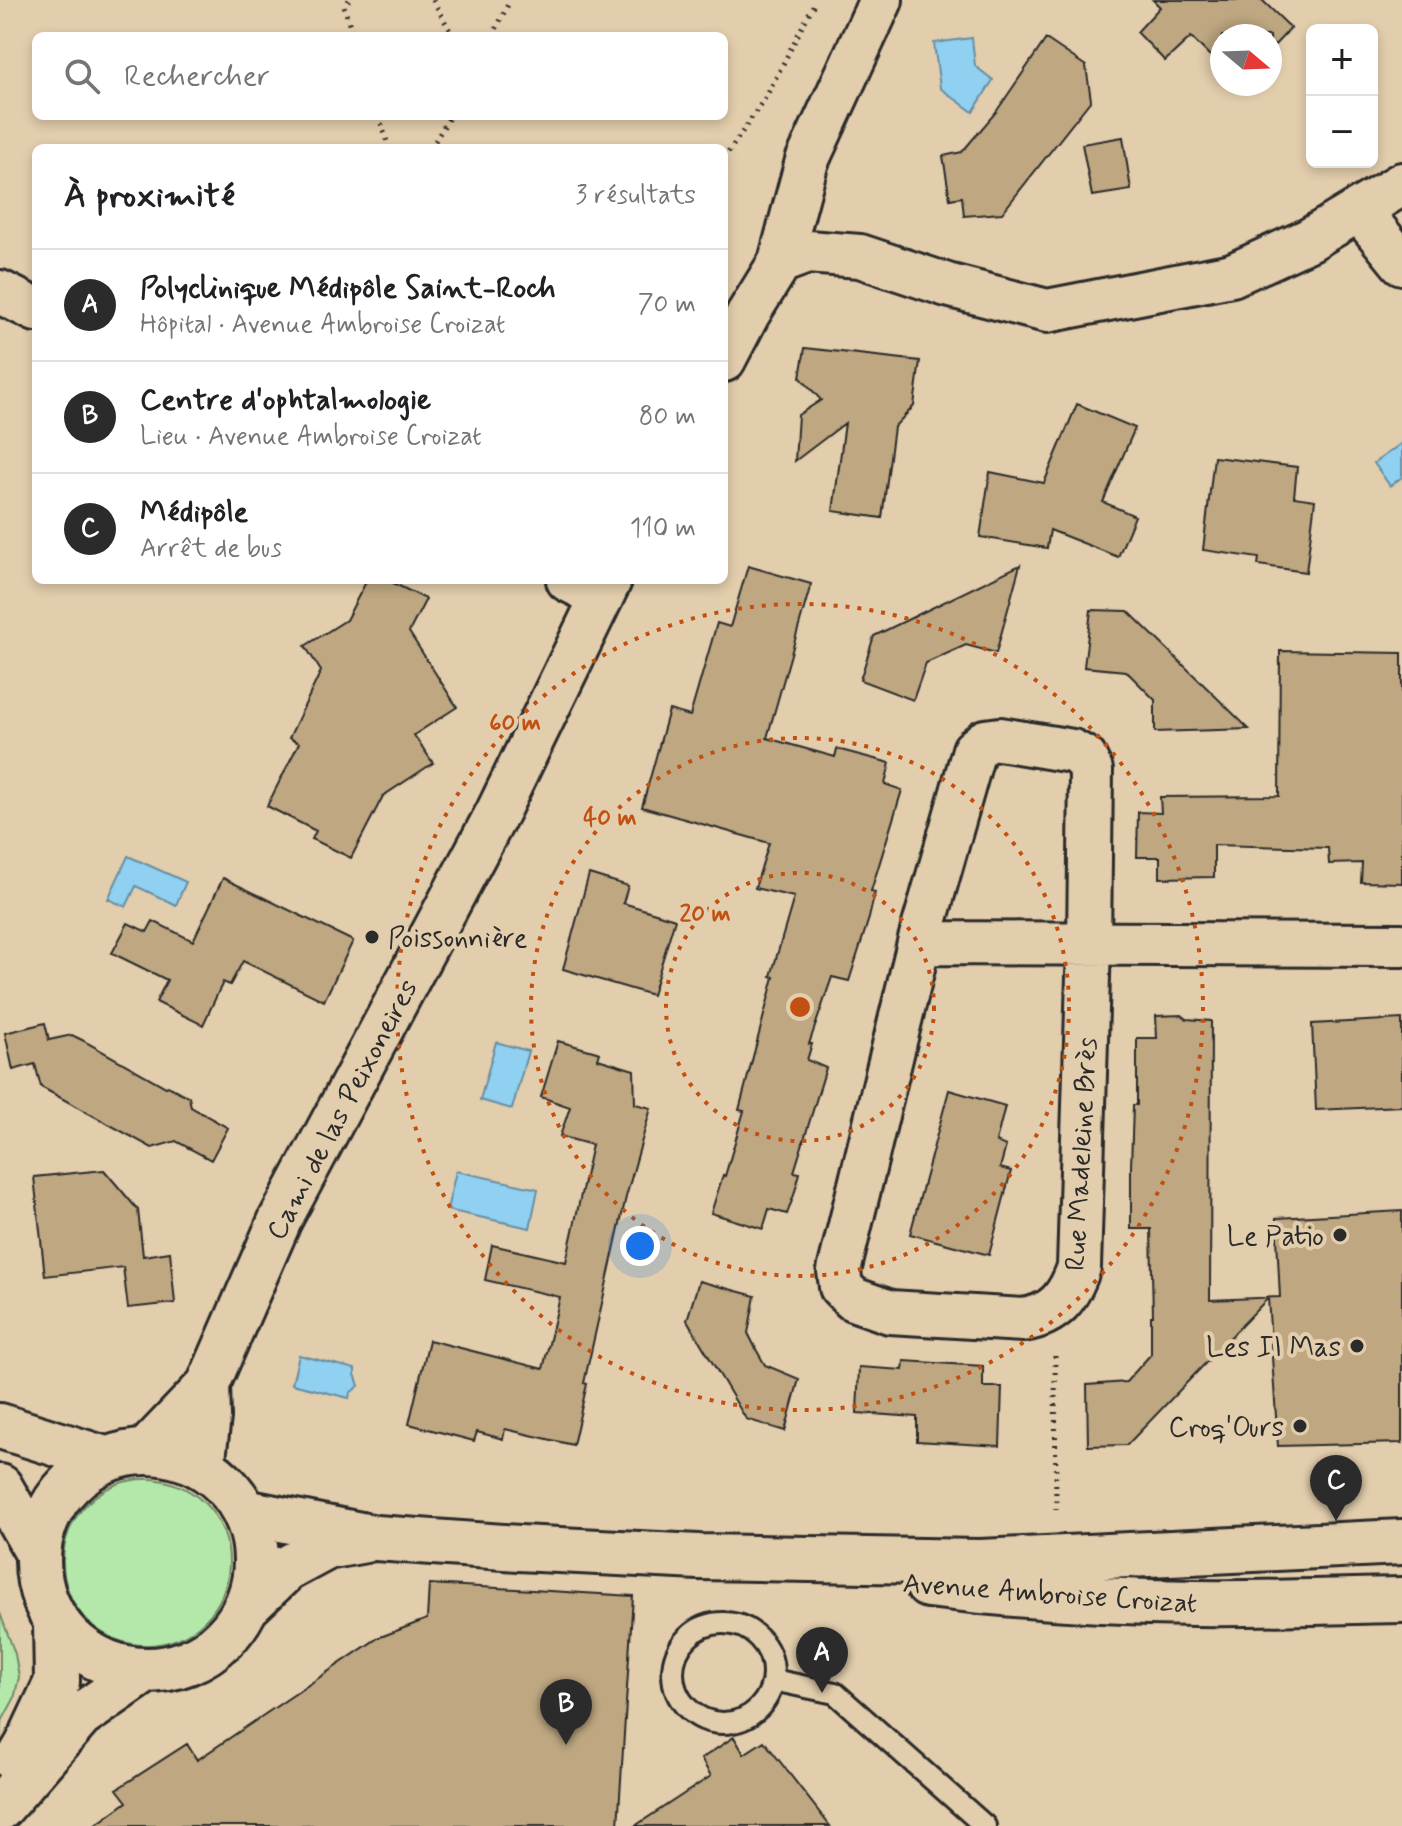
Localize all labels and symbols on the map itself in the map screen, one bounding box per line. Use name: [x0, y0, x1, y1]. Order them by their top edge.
north arrow: [1210, 24, 1282, 96]
text: 60 m: [489, 708, 541, 739]
text: 40 m: [583, 803, 637, 834]
text: 20 m: [679, 899, 731, 930]
place label: Poissonnière: [388, 921, 528, 958]
marker: Poissonnière: [363, 928, 381, 946]
street label: Cami de las Peixoneires: [259, 974, 428, 1247]
centre of rings: [786, 993, 814, 1021]
street label: Rue Madeleine Brès: [1058, 1036, 1107, 1272]
place label: Le Patio: [1227, 1219, 1324, 1256]
your location: [620, 1226, 660, 1266]
marker: Le Patio: [1331, 1226, 1349, 1244]
place label: Les II Mas: [1206, 1330, 1341, 1367]
marker: Les II Mas: [1348, 1337, 1366, 1355]
place label: Croq'Ours: [1169, 1410, 1284, 1447]
marker: Croq'Ours: [1291, 1417, 1309, 1435]
pin: C: [1310, 1455, 1362, 1521]
street label: Avenue Ambroise Croizat: [901, 1566, 1198, 1623]
pin: A: [796, 1627, 848, 1693]
pin: B: [540, 1679, 592, 1745]

